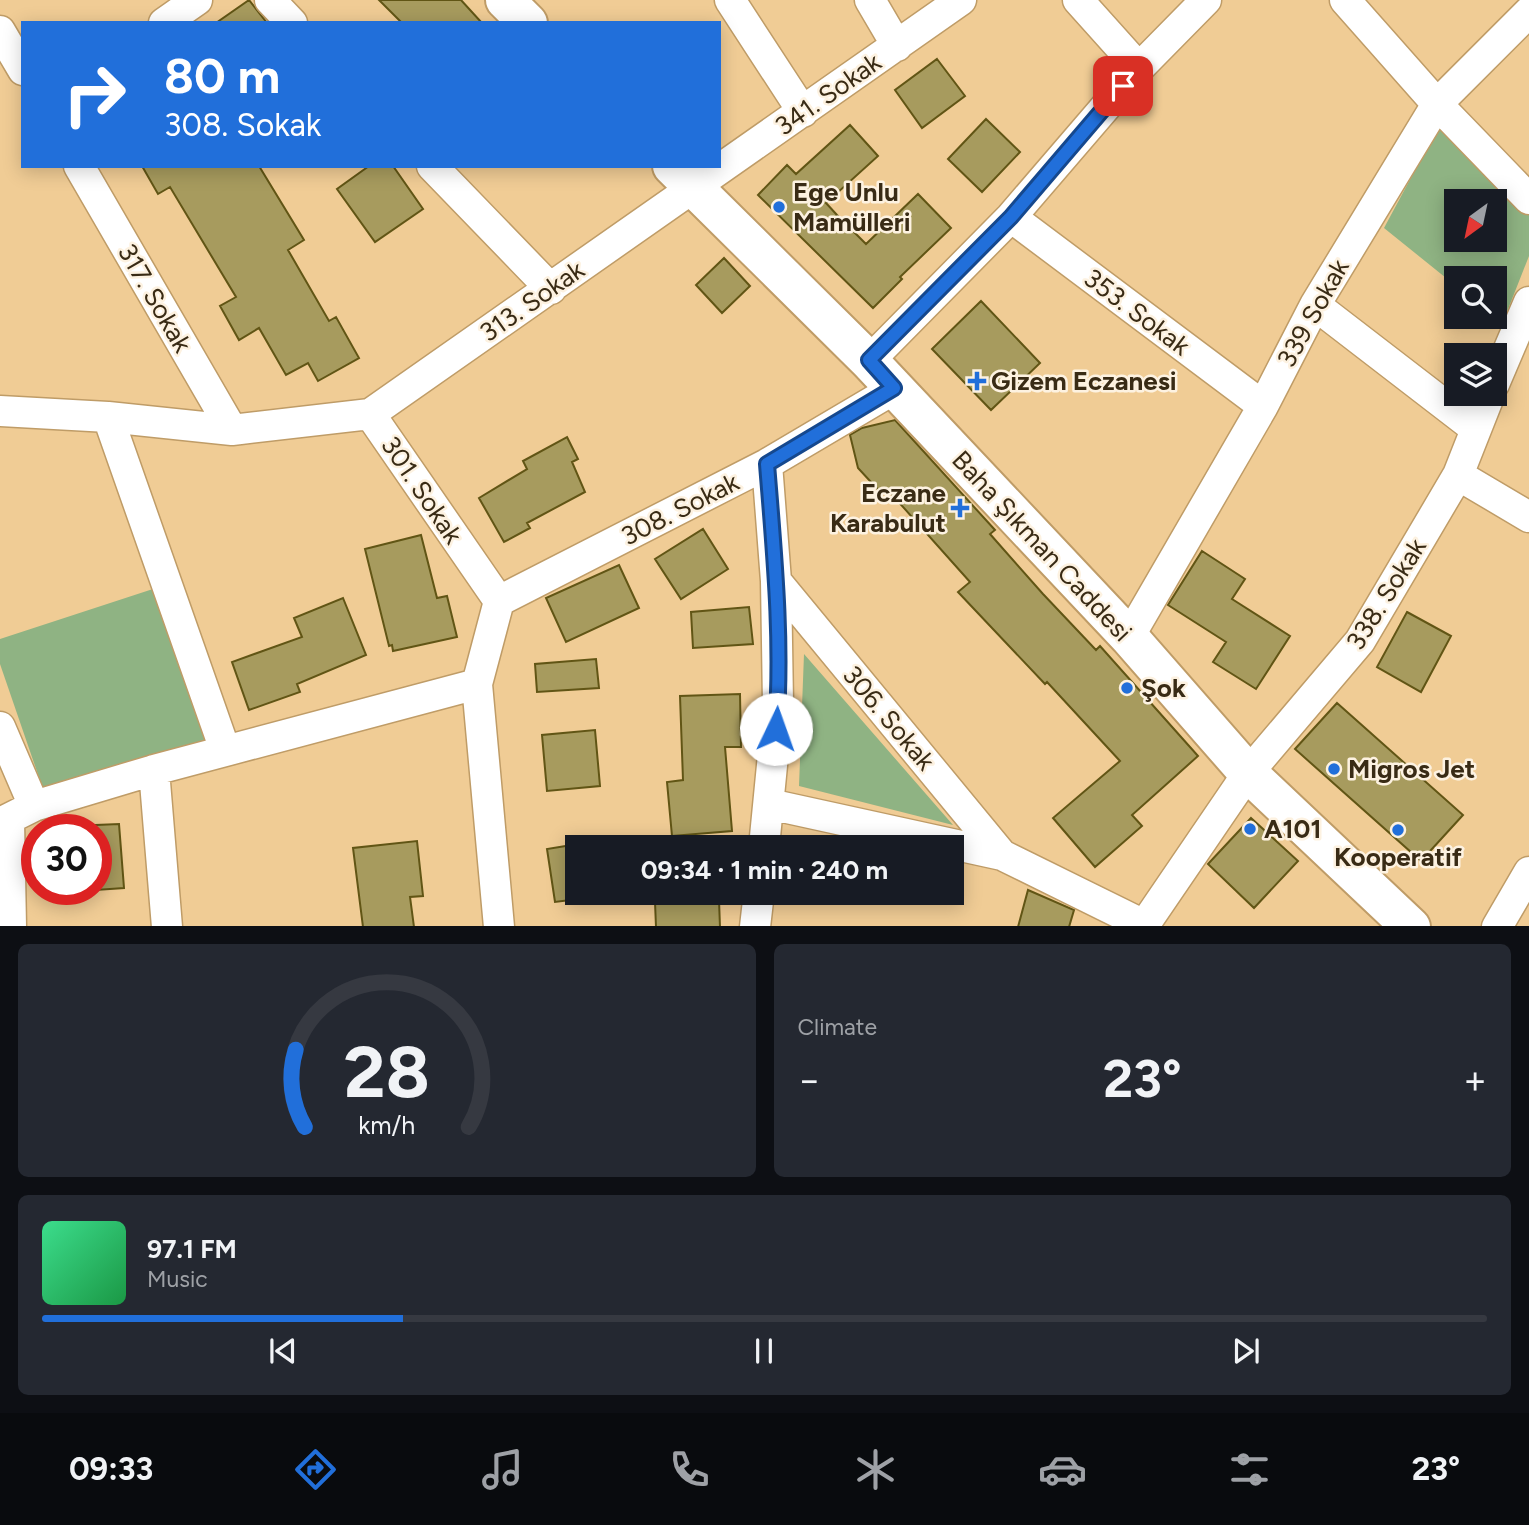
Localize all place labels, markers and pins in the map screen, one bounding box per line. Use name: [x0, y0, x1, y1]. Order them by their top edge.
pin: [1093, 56, 1153, 116]
place label: Ege Unlu Mamülleri: [793, 176, 910, 238]
marker: Ege Unlu Mamülleri: [771, 199, 787, 215]
place label: Gizem Eczanesi: [991, 365, 1177, 397]
marker: Gizem Eczanesi: [969, 373, 985, 389]
place label: Eczane Karabulut: [830, 477, 946, 539]
marker: Eczane Karabulut: [952, 500, 968, 516]
place label: Şok: [1141, 672, 1186, 704]
marker: Şok: [1119, 680, 1135, 696]
place label: Migros Jet: [1348, 753, 1475, 785]
marker: Migros Jet: [1326, 761, 1342, 777]
place label: A101: [1264, 813, 1321, 845]
marker: A101: [1242, 821, 1258, 837]
marker: Kooperatif: [1390, 822, 1406, 838]
place label: Kooperatif: [1334, 841, 1463, 873]

